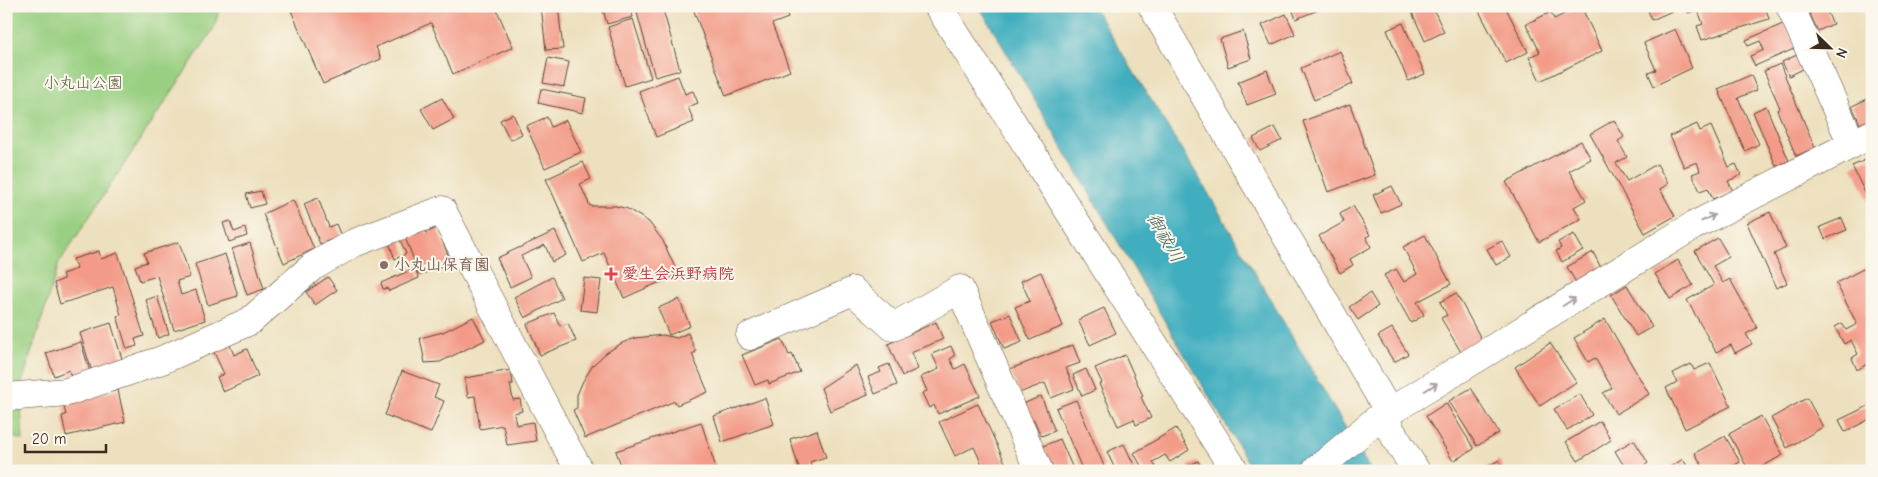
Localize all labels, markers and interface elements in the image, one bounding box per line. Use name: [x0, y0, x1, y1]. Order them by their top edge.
north arrow: [1806, 22, 1856, 72]
text: N: [1832, 45, 1851, 60]
park label: 小丸山公園: [43, 74, 123, 92]
water label: 御祓川: [1142, 209, 1188, 267]
one-way arrow: [1701, 213, 1716, 223]
place label: 小丸山保育園: [394, 256, 490, 274]
marker: 小丸山保育園: [378, 259, 390, 271]
place label: 愛生会浜野病院: [622, 265, 734, 283]
marker: 愛生会浜野病院: [604, 267, 618, 281]
one-way arrow: [1562, 296, 1576, 306]
one-way arrow: [1424, 381, 1438, 392]
scale bar: [25, 422, 106, 454]
text: 20 m: [32, 430, 66, 448]

